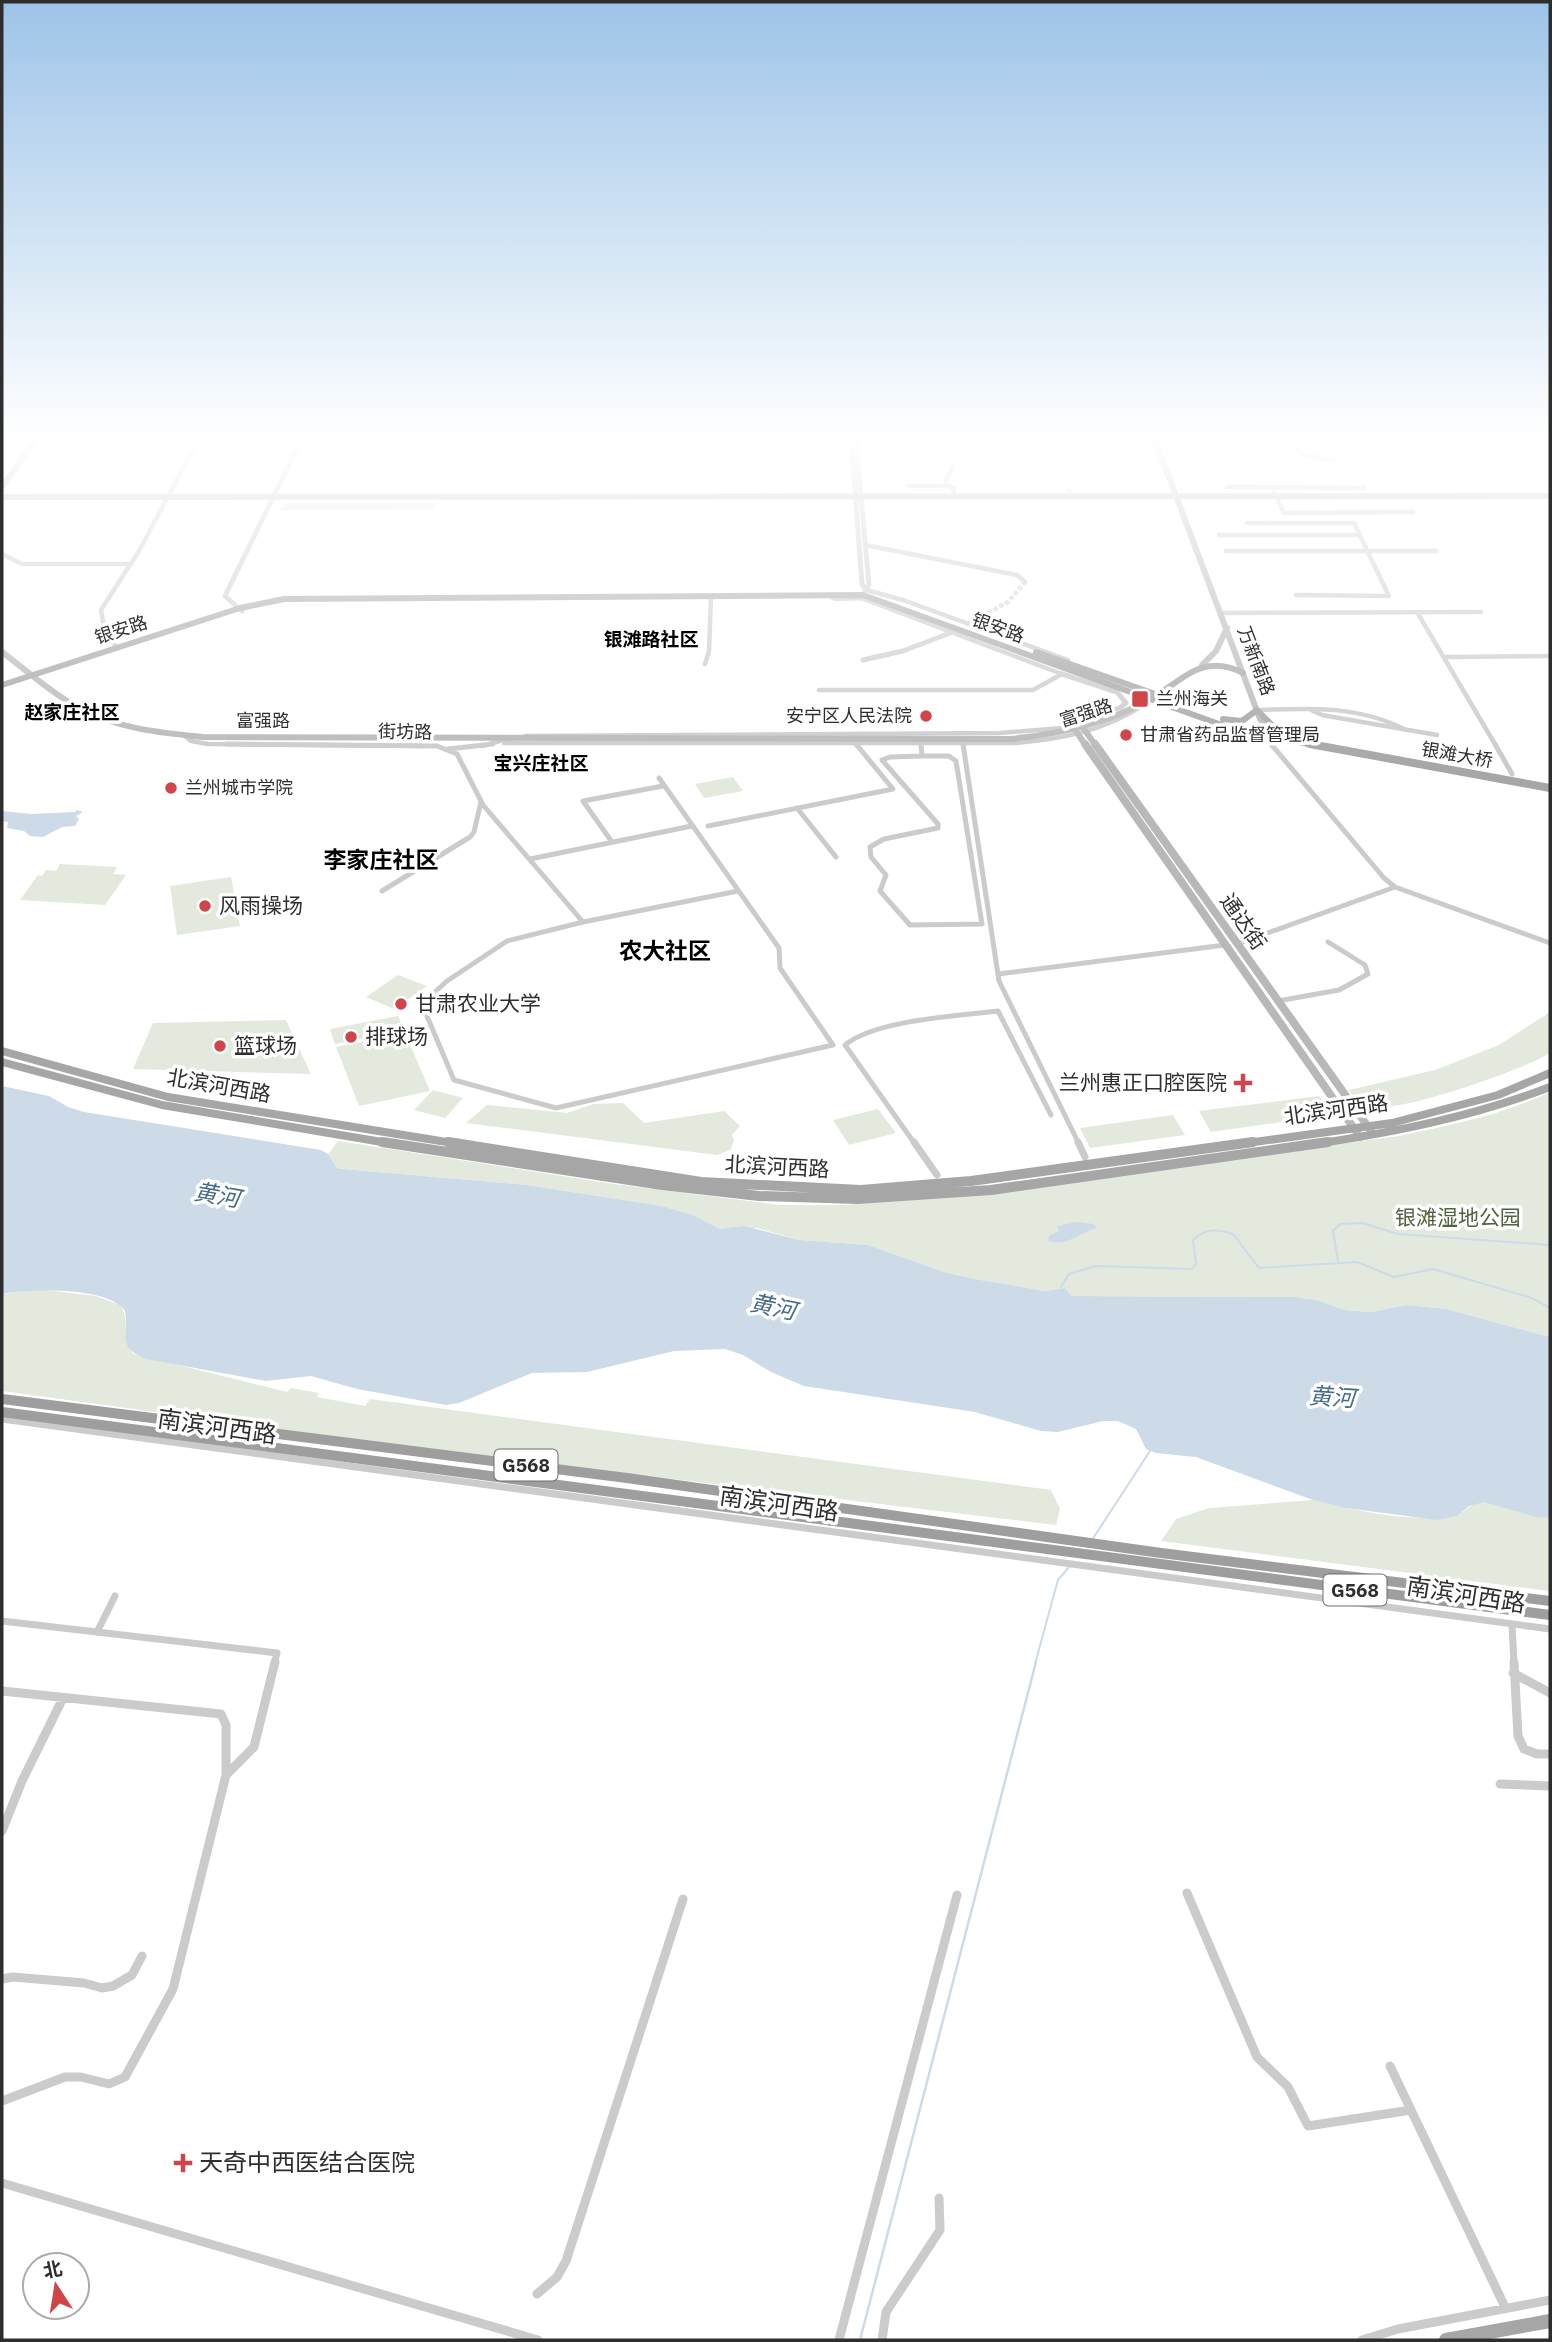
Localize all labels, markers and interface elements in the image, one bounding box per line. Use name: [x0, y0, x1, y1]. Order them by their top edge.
street label: 银安路: [969, 607, 1027, 648]
street label: 银安路: [92, 610, 150, 649]
street label: 万新南路: [1233, 623, 1280, 699]
district label: 银滩路社区: [603, 627, 699, 651]
place label: 兰州海关: [1156, 687, 1228, 710]
marker: 兰州海关: [1130, 689, 1150, 709]
street label: 富强路: [1057, 693, 1115, 732]
district label: 赵家庄社区: [24, 700, 120, 724]
place label: 安宁区人民法院: [786, 704, 912, 727]
marker: 安宁区人民法院: [918, 708, 934, 724]
street label: 富强路: [236, 709, 290, 732]
street label: 街坊路: [378, 720, 432, 743]
place label: 甘肃省药品监督管理局: [1140, 723, 1320, 746]
marker: 甘肃省药品监督管理局: [1118, 727, 1134, 743]
street label: 银滩大桥: [1420, 737, 1495, 772]
district label: 宝兴庄社区: [493, 751, 589, 775]
place label: 兰州城市学院: [185, 776, 293, 799]
marker: 兰州城市学院: [163, 780, 179, 796]
district label: 李家庄社区: [324, 844, 439, 874]
street label: 通达街: [1214, 888, 1273, 955]
place label: 风雨操场: [219, 891, 303, 919]
marker: 风雨操场: [197, 898, 213, 914]
district label: 农大社区: [619, 935, 711, 965]
place label: 甘肃农业大学: [415, 989, 541, 1017]
marker: 甘肃农业大学: [393, 996, 409, 1012]
place label: 排球场: [365, 1022, 428, 1050]
marker: 排球场: [343, 1029, 359, 1045]
place label: 篮球场: [234, 1031, 297, 1059]
marker: 篮球场: [212, 1038, 228, 1054]
street label: 北滨河西路: [165, 1062, 273, 1108]
place label: 兰州惠正口腔医院: [1059, 1068, 1227, 1096]
marker: 兰州惠正口腔医院: [1233, 1073, 1253, 1093]
street label: 北滨河西路: [1282, 1088, 1390, 1130]
street label: 北滨河西路: [724, 1149, 830, 1183]
water label: 黄河: [192, 1175, 246, 1213]
park label: 银滩湿地公园: [1395, 1203, 1521, 1231]
water label: 黄河: [748, 1287, 803, 1326]
water label: 黄河: [1308, 1379, 1360, 1413]
street label: 南滨河西路: [155, 1402, 279, 1450]
road number: G568: [494, 1450, 558, 1480]
street label: 南滨河西路: [717, 1479, 841, 1527]
street label: 南滨河西路: [1404, 1569, 1528, 1619]
road number: G568: [1324, 1574, 1386, 1606]
place label: 天奇中西医结合医院: [199, 2146, 415, 2178]
marker: 天奇中西医结合医院: [173, 2153, 193, 2173]
north arrow: [21, 2251, 91, 2321]
text: 北: [41, 2256, 64, 2283]

